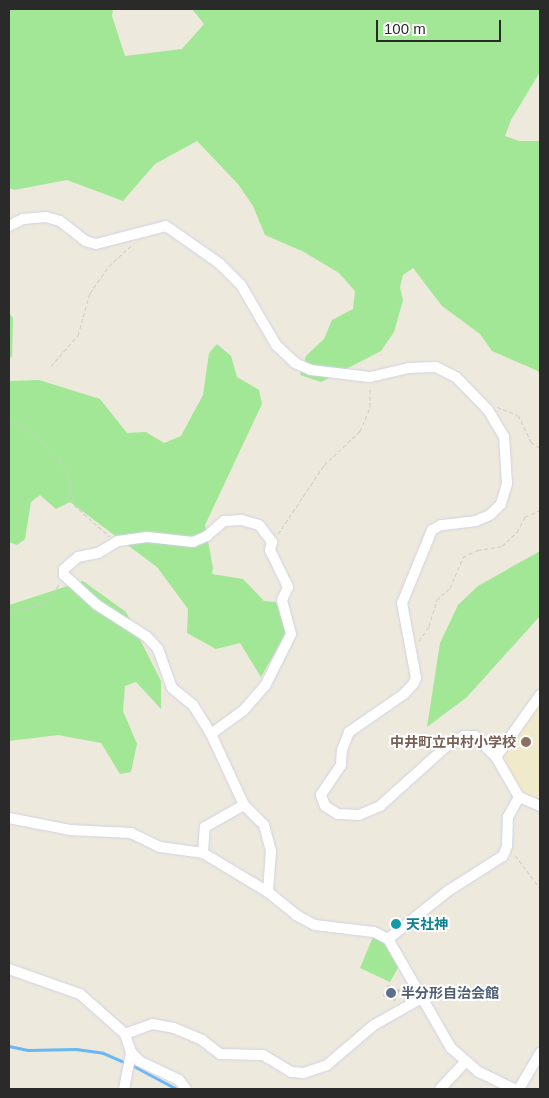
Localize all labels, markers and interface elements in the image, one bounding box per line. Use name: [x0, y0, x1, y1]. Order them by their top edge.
scale bar: [379, 10, 504, 42]
text: 100 m: [384, 20, 426, 37]
place label: 中井町立中村小学校: [390, 734, 516, 750]
marker: 中井町立中村小学校: [520, 736, 532, 748]
place label: 天社神: [406, 916, 448, 932]
marker: 天社神: [390, 918, 402, 930]
place label: 半分形自治会館: [401, 985, 499, 1001]
marker: 半分形自治会館: [385, 987, 397, 999]

